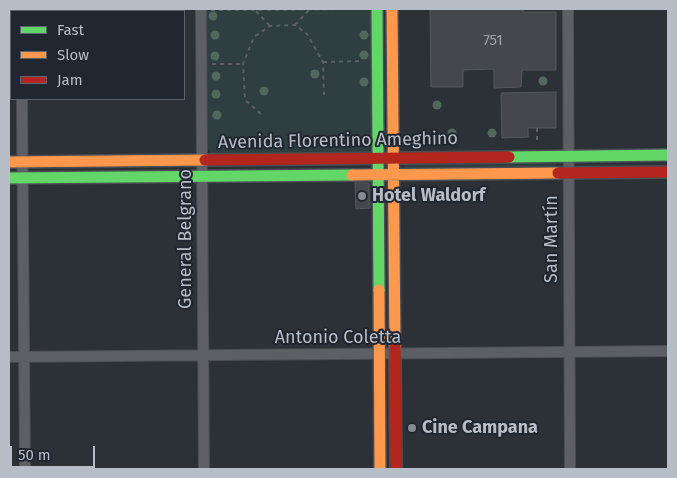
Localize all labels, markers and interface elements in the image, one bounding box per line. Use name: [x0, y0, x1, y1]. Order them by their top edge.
legend: [10, 10, 185, 100]
text: Fast: [57, 21, 84, 39]
house number: 751: [483, 32, 503, 50]
text: Slow: [57, 46, 89, 64]
text: Jam: [57, 71, 83, 89]
street label: Avenida Florentino Ameghino: [218, 128, 458, 154]
street label: General Belgrano: [175, 169, 197, 309]
place label: Hotel Waldorf: [372, 185, 485, 207]
marker: Hotel Waldorf: [356, 190, 368, 202]
street label: San Martín: [541, 195, 563, 283]
street label: Antonio Coletta: [275, 327, 401, 349]
place label: Cine Campana: [422, 417, 538, 439]
marker: Cine Campana: [406, 422, 418, 434]
scale bar: [12, 436, 98, 468]
text: 50 m: [18, 446, 51, 464]

